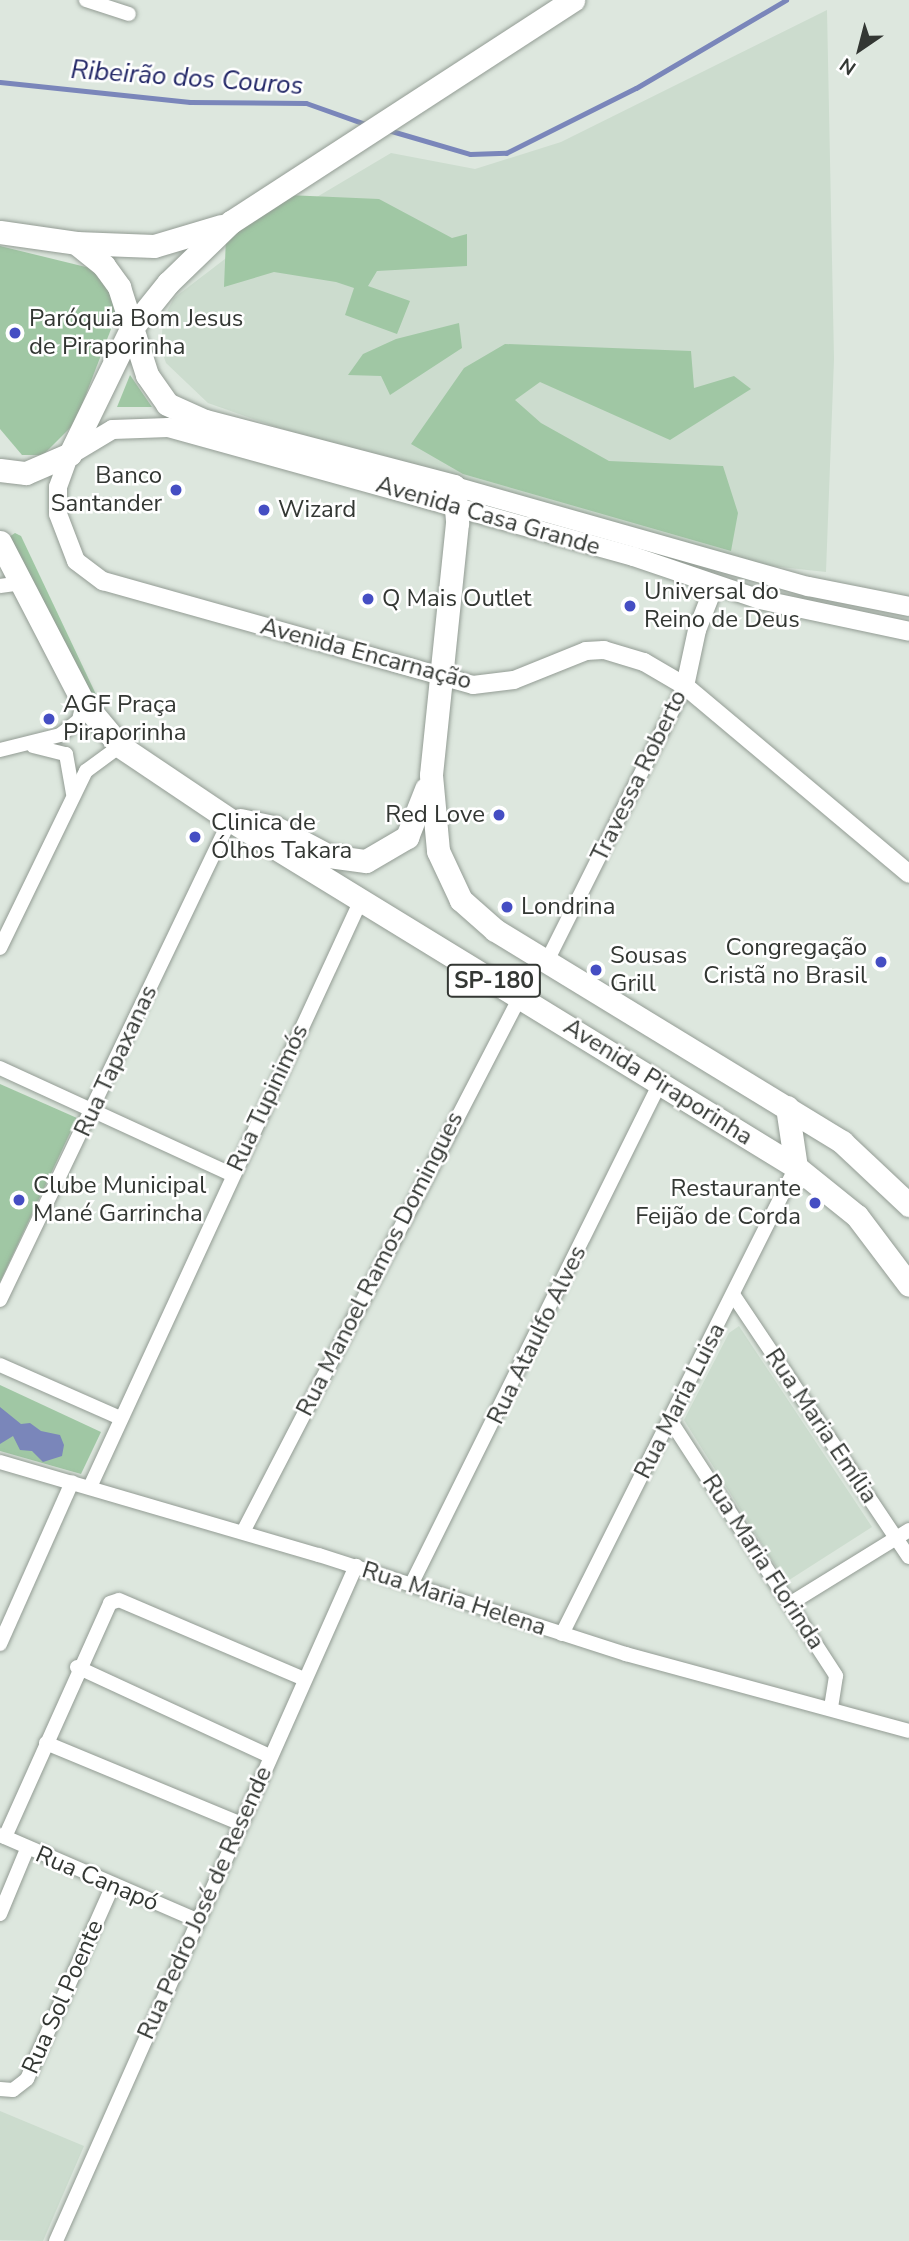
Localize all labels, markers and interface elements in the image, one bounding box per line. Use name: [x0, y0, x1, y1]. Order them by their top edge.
north arrow: [825, 14, 895, 84]
text: N: [835, 51, 861, 81]
water label: Ribeirão dos Couros: [70, 54, 304, 102]
place label: Paróquia Bom Jesus de Piraporinha: [29, 305, 243, 361]
marker: Paróquia Bom Jesus de Piraporinha: [7, 325, 23, 341]
place label: Banco Santander: [51, 462, 162, 518]
street label: Avenida Casa Grande: [373, 470, 603, 562]
marker: Banco Santander: [168, 482, 184, 498]
place label: Wizard: [278, 496, 356, 524]
marker: Wizard: [256, 502, 272, 518]
place label: Universal do Reino de Deus: [644, 578, 800, 634]
place label: Q Mais Outlet: [382, 585, 532, 613]
marker: Q Mais Outlet: [360, 591, 376, 607]
marker: Universal do Reino de Deus: [622, 598, 638, 614]
street label: Avenida Encarnação: [257, 612, 475, 696]
street label: Travessa Roberto: [585, 685, 693, 867]
place label: AGF Praça Piraporinha: [63, 691, 186, 747]
marker: AGF Praça Piraporinha: [41, 711, 57, 727]
place label: Red Love: [385, 801, 485, 829]
marker: Red Love: [491, 807, 507, 823]
place label: Clinica de Ólhos Takara: [211, 809, 352, 865]
marker: Clinica de Ólhos Takara: [185, 827, 205, 847]
place label: Londrina: [521, 893, 615, 921]
marker: Londrina: [499, 899, 515, 915]
place label: Congregação Cristã no Brasil: [703, 934, 867, 990]
place label: Sousas Grill: [610, 942, 687, 998]
marker: Congregação Cristã no Brasil: [873, 954, 889, 970]
road number: SP-180: [447, 962, 541, 1000]
marker: Sousas Grill: [588, 962, 604, 978]
street label: Rua Tapaxanas: [68, 981, 164, 1141]
street label: Avenida Piraporinha: [558, 1012, 758, 1152]
street label: Rua Tupinimós: [221, 1020, 315, 1176]
street label: Rua Manoel Ramos Domingues: [291, 1107, 469, 1421]
place label: Clube Municipal Mané Garrincha: [33, 1172, 206, 1228]
place label: Restaurante Feijão de Corda: [635, 1175, 801, 1231]
marker: Clube Municipal Mané Garrincha: [11, 1192, 27, 1208]
marker: Restaurante Feijão de Corda: [807, 1195, 823, 1211]
street label: Rua Ataulfo Alves: [481, 1241, 593, 1429]
street label: Rua Maria Luisa: [628, 1318, 732, 1484]
street label: Rua Maria Emília: [759, 1343, 883, 1509]
street label: Rua Maria Florinda: [696, 1469, 830, 1655]
street label: Rua Maria Helena: [358, 1556, 550, 1642]
street label: Rua Pedro José de Resende: [132, 1762, 278, 2044]
street label: Rua Canapó: [31, 1840, 163, 1918]
street label: Rua Sol Poente: [16, 1916, 110, 2078]

